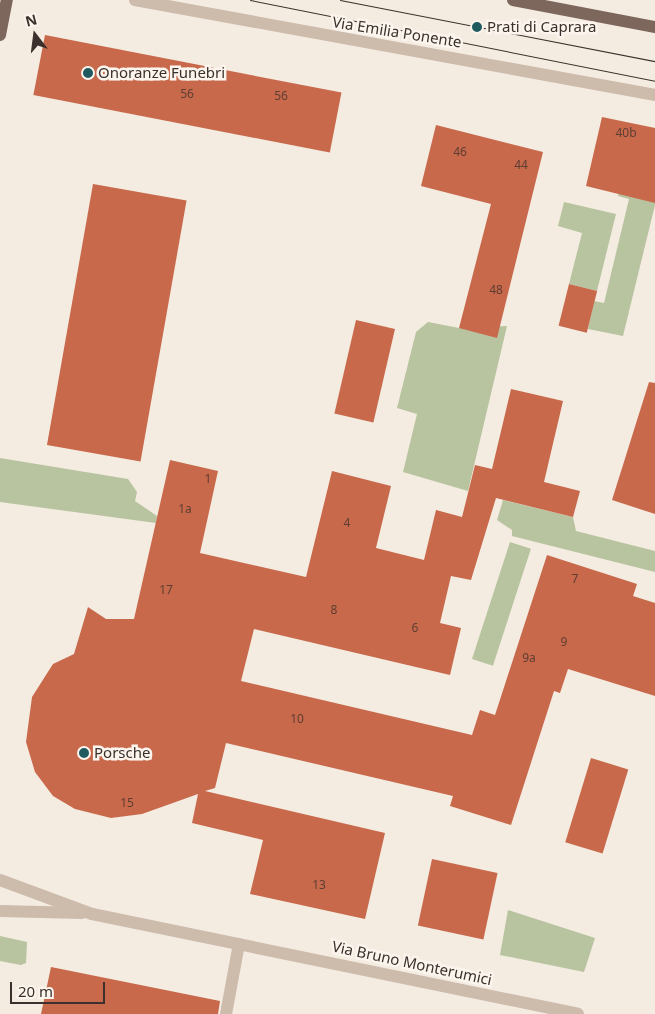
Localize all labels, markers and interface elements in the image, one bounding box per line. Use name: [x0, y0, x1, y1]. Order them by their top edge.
text: N: [23, 9, 39, 31]
north arrow: [10, 10, 60, 60]
street label: Via Emilia Ponente: [331, 13, 463, 51]
place label: Prati di Caprara: [487, 18, 596, 36]
marker: Prati di Caprara: [471, 21, 483, 33]
place label: Onoranze Funebri: [98, 64, 225, 82]
marker: Onoranze Funebri: [82, 67, 94, 79]
house number: 56: [180, 87, 194, 101]
house number: 56: [274, 89, 288, 103]
house number: 40b: [615, 126, 637, 140]
house number: 46: [453, 145, 467, 159]
house number: 44: [514, 158, 528, 172]
house number: 48: [489, 283, 503, 297]
house number: 1: [205, 472, 211, 486]
house number: 1a: [178, 502, 192, 516]
house number: 4: [344, 516, 350, 530]
house number: 7: [572, 572, 578, 586]
house number: 17: [159, 583, 173, 597]
house number: 8: [331, 603, 337, 617]
house number: 6: [412, 621, 418, 635]
house number: 9: [561, 635, 567, 649]
house number: 9a: [522, 651, 536, 665]
house number: 10: [290, 712, 304, 726]
place label: Porsche: [94, 744, 150, 762]
marker: Porsche: [78, 747, 90, 759]
house number: 15: [120, 796, 134, 810]
house number: 13: [312, 878, 326, 892]
street label: Via Bruno Monterumici: [330, 937, 494, 989]
scale bar: [12, 972, 108, 1004]
text: 20 m: [18, 981, 53, 1001]

